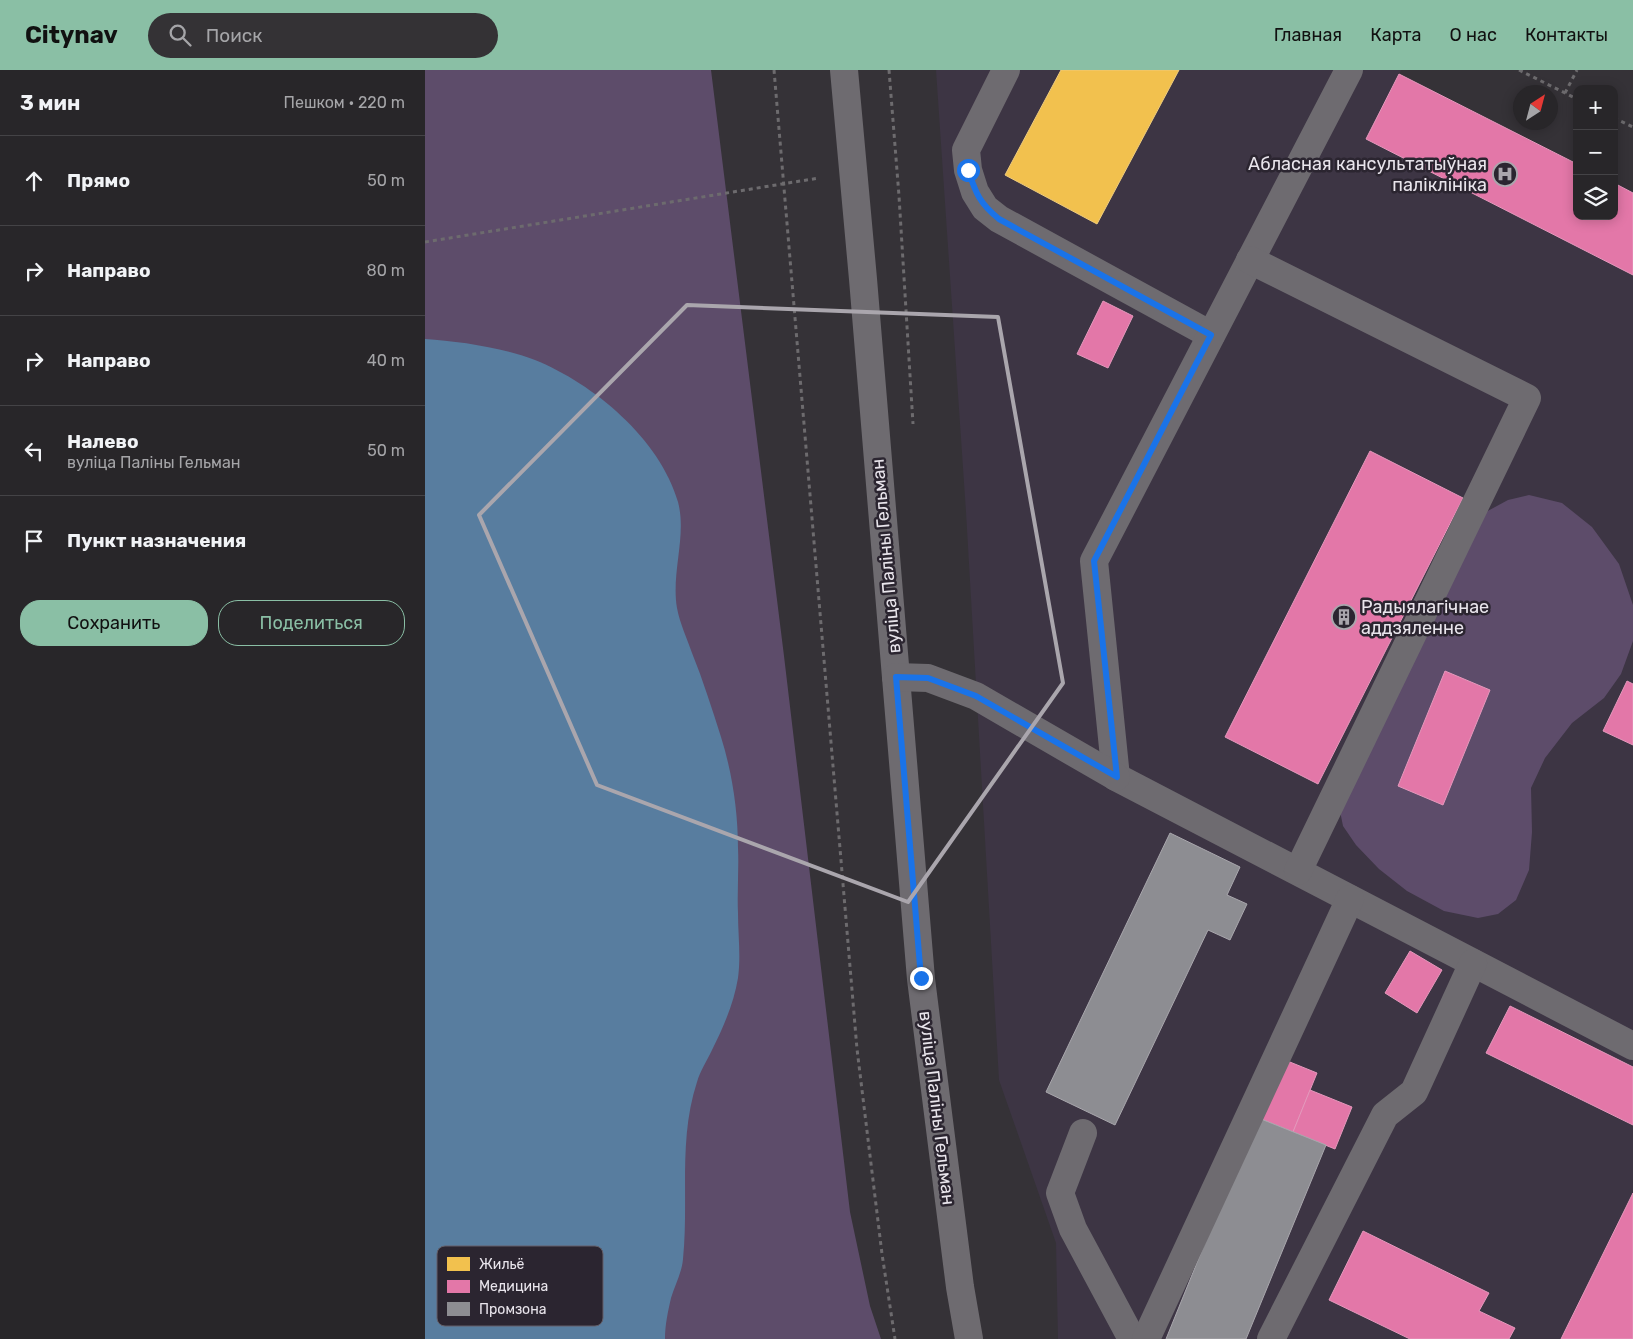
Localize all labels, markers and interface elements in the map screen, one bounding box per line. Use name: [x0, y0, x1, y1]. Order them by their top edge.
search box: [148, 13, 498, 58]
text: Citynav: [25, 21, 118, 49]
icon: search: [166, 21, 194, 49]
text: Поиск: [206, 24, 262, 47]
text: Главная: [1274, 24, 1342, 46]
text: Карта: [1370, 24, 1422, 46]
text: О нас: [1450, 24, 1497, 46]
text: Контакты: [1525, 24, 1608, 46]
north arrow: [1513, 85, 1558, 130]
map controls: [1573, 85, 1618, 220]
button: +: [1573, 85, 1618, 130]
text: 3 мин: [20, 90, 80, 115]
text: Пешком · 220 m: [284, 93, 405, 112]
button: −: [1573, 130, 1618, 175]
place label: Абласная кансультатыўная паліклініка: [1248, 153, 1487, 196]
route start: [957, 159, 980, 182]
hospital icon: Абласная кансультатыўная паліклініка: [1492, 161, 1518, 187]
icon: ahead: [20, 167, 48, 195]
text: Прямо: [67, 169, 130, 192]
text: 50 m: [367, 171, 405, 190]
button: layers: [1573, 175, 1618, 220]
icon: right: [20, 257, 48, 285]
text: Направо: [67, 259, 151, 282]
text: 80 m: [367, 261, 405, 280]
icon: right: [20, 347, 48, 375]
text: Направо: [67, 349, 151, 372]
text: 40 m: [367, 351, 405, 370]
text: Налево: [67, 430, 139, 453]
icon: left: [20, 437, 48, 465]
text: 50 m: [367, 441, 405, 460]
text: вуліца Паліны Гельман: [67, 453, 241, 472]
street label: вуліца Паліны Гельман: [867, 458, 905, 654]
icon: arrive: [20, 527, 48, 555]
text: Пункт назначения: [67, 529, 246, 552]
place label: Радыялагічнае аддзяленне: [1361, 596, 1489, 639]
button: Сохранить: [20, 600, 208, 646]
button: Поделиться: [218, 600, 405, 646]
building icon: Радыялагічнае аддзяленне: [1331, 604, 1357, 630]
route end: [910, 967, 933, 990]
street label: вуліца Паліны Гельман: [914, 1010, 960, 1206]
legend: [437, 1246, 603, 1326]
text: Жильё: [479, 1256, 525, 1273]
text: Медицина: [479, 1278, 548, 1295]
text: Промзона: [479, 1301, 546, 1318]

